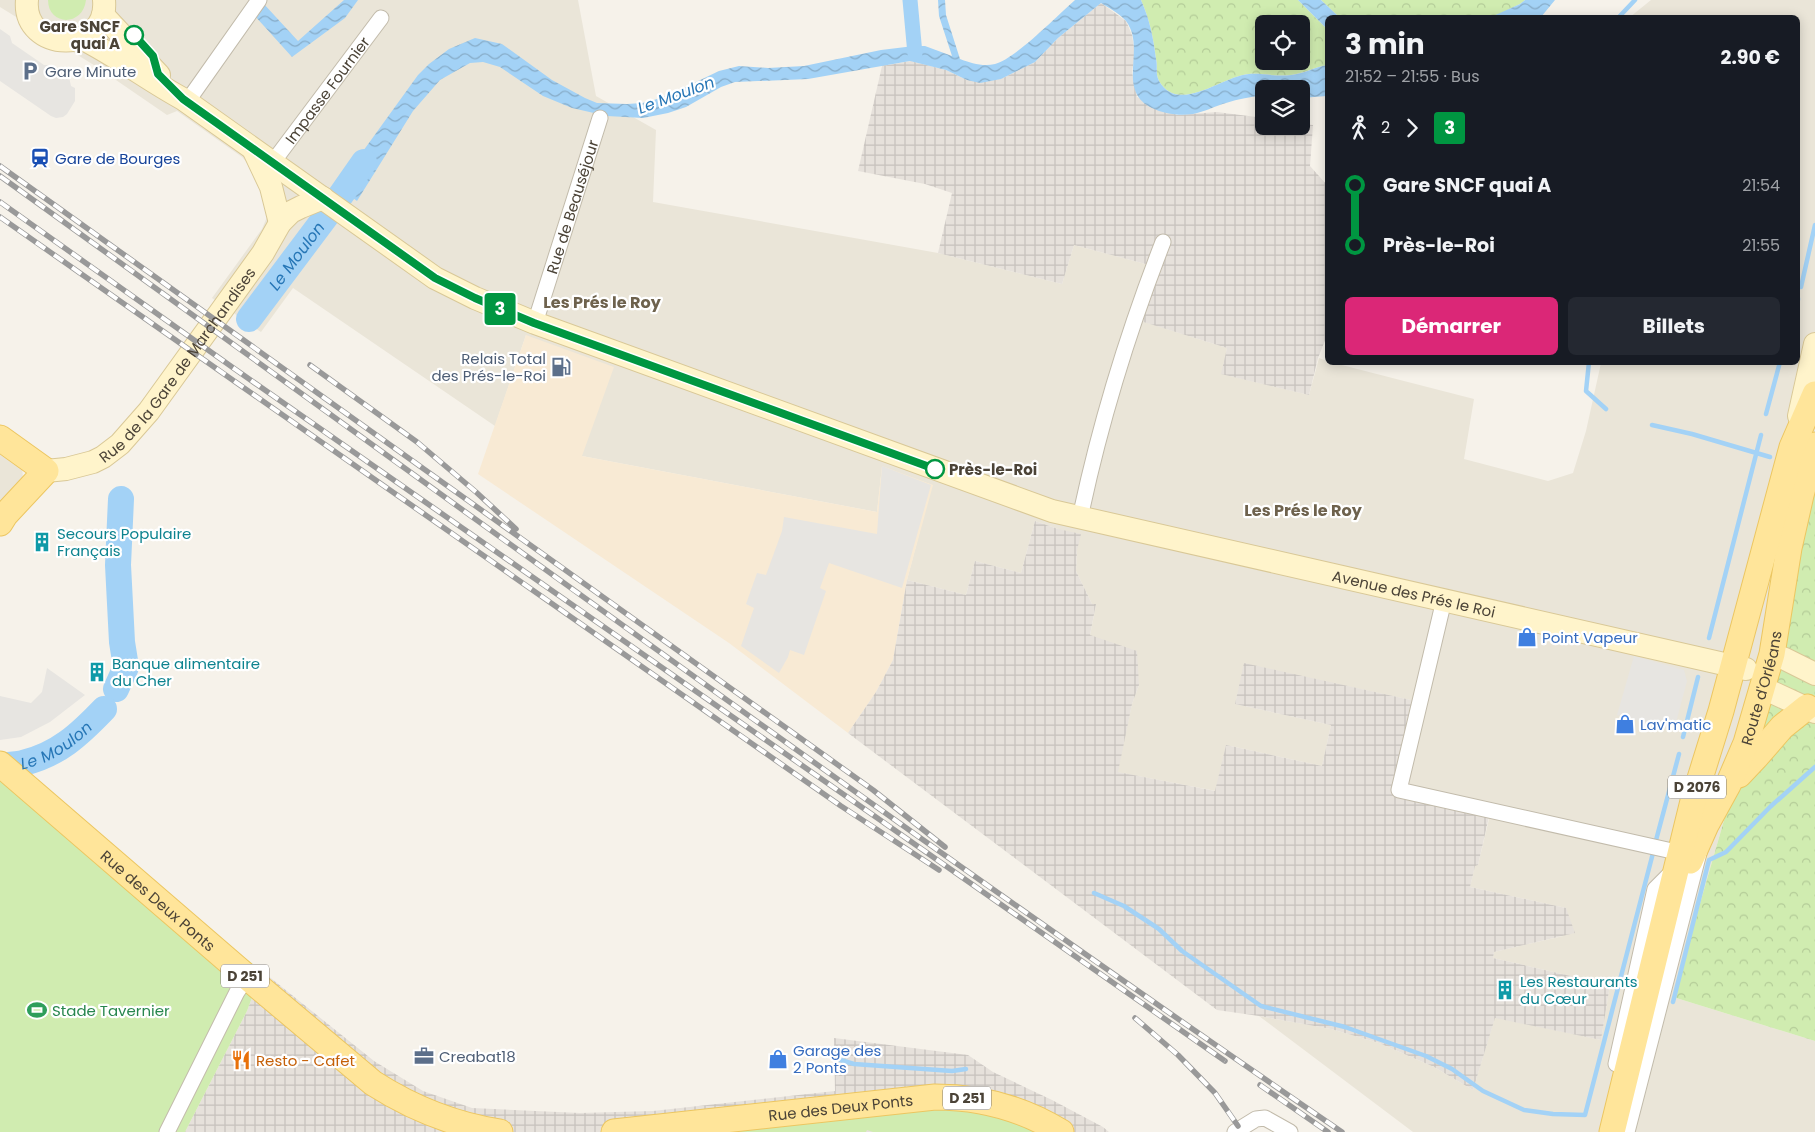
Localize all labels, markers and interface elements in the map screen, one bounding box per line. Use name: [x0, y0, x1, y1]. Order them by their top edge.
map controls: [1255, 15, 1310, 135]
button: locate: [1255, 15, 1310, 70]
place label: Gare SNCF quai A: [39, 16, 120, 54]
marker: Gare SNCF quai A: [124, 25, 144, 45]
text: 3 min: [1345, 25, 1425, 64]
street label: Impasse Fournier: [280, 32, 374, 148]
text: 2.90 €: [1721, 44, 1780, 71]
parking icon: Gare Minute: [19, 60, 41, 82]
place label: Gare Minute: [45, 61, 136, 82]
text: 21:52 – 21:55 · Bus: [1345, 65, 1480, 88]
water label: Le Moulon: [634, 70, 718, 120]
button: layers: [1255, 80, 1310, 135]
icon: walk: [1345, 114, 1373, 142]
icon: forward: [1398, 114, 1426, 142]
text: 3: [1444, 115, 1455, 140]
text: 2: [1381, 116, 1390, 139]
street label: Rue de Beauséjour: [541, 137, 603, 276]
station icon: Gare de Bourges: [29, 147, 51, 169]
place label: Gare de Bourges: [55, 148, 181, 169]
text: Gare SNCF quai A: [1383, 172, 1551, 199]
text: 21:54: [1742, 174, 1780, 197]
water label: Le Moulon: [263, 217, 330, 295]
text: Près-le-Roi: [1383, 232, 1495, 259]
text: 21:55: [1742, 234, 1780, 257]
street label: Rue de la Gare de Marchandises: [94, 263, 260, 467]
district label: Les Prés le Roy: [543, 291, 662, 314]
line badge: 3: [484, 293, 516, 325]
text: 3: [495, 296, 505, 321]
button: Démarrer: [1345, 297, 1558, 355]
button: Billets: [1568, 297, 1780, 355]
place label: Relais Total des Prés-le-Roi: [431, 348, 546, 386]
fuel station icon: Relais Total des Prés-le-Roi: [550, 356, 572, 378]
marker: Près-le-Roi: [925, 459, 945, 479]
place label: Près-le-Roi: [949, 459, 1037, 480]
district label: Les Prés le Roy: [1244, 499, 1363, 522]
place label: Secours Populaire Français: [57, 523, 191, 561]
building icon: Secours Populaire Français: [31, 531, 53, 553]
street label: Avenue des Prés le Roi: [1330, 565, 1497, 622]
shop icon: Point Vapeur: [1516, 626, 1538, 648]
place label: Point Vapeur: [1542, 627, 1638, 648]
street label: Route d'Orléans: [1735, 629, 1786, 747]
place label: Banque alimentaire du Cher: [112, 653, 260, 691]
building icon: Banque alimentaire du Cher: [86, 661, 108, 683]
shop icon: Lav'matic: [1614, 713, 1636, 735]
place label: Lav'matic: [1640, 714, 1711, 735]
water label: Le Moulon: [18, 716, 97, 775]
road number: D 2076: [1668, 776, 1726, 799]
street label: Rue des Deux Ponts: [96, 845, 220, 956]
road number: D 251: [221, 964, 269, 988]
place label: Les Restaurants du Cœur: [1520, 971, 1638, 1009]
building icon: Les Restaurants du Cœur: [1494, 979, 1516, 1001]
sports icon: Stade Tavernier: [26, 999, 48, 1021]
place label: Stade Tavernier: [52, 1000, 170, 1021]
place label: Garage des 2 Ponts: [793, 1040, 881, 1078]
office icon: Creabat18: [413, 1045, 435, 1067]
place label: Creabat18: [439, 1046, 516, 1067]
shop icon: Garage des 2 Ponts: [767, 1048, 789, 1070]
restaurant icon: Resto - Cafet: [230, 1049, 252, 1071]
place label: Resto - Cafet: [256, 1050, 355, 1071]
road number: D 251: [943, 1086, 991, 1110]
street label: Rue des Deux Ponts: [767, 1089, 914, 1126]

